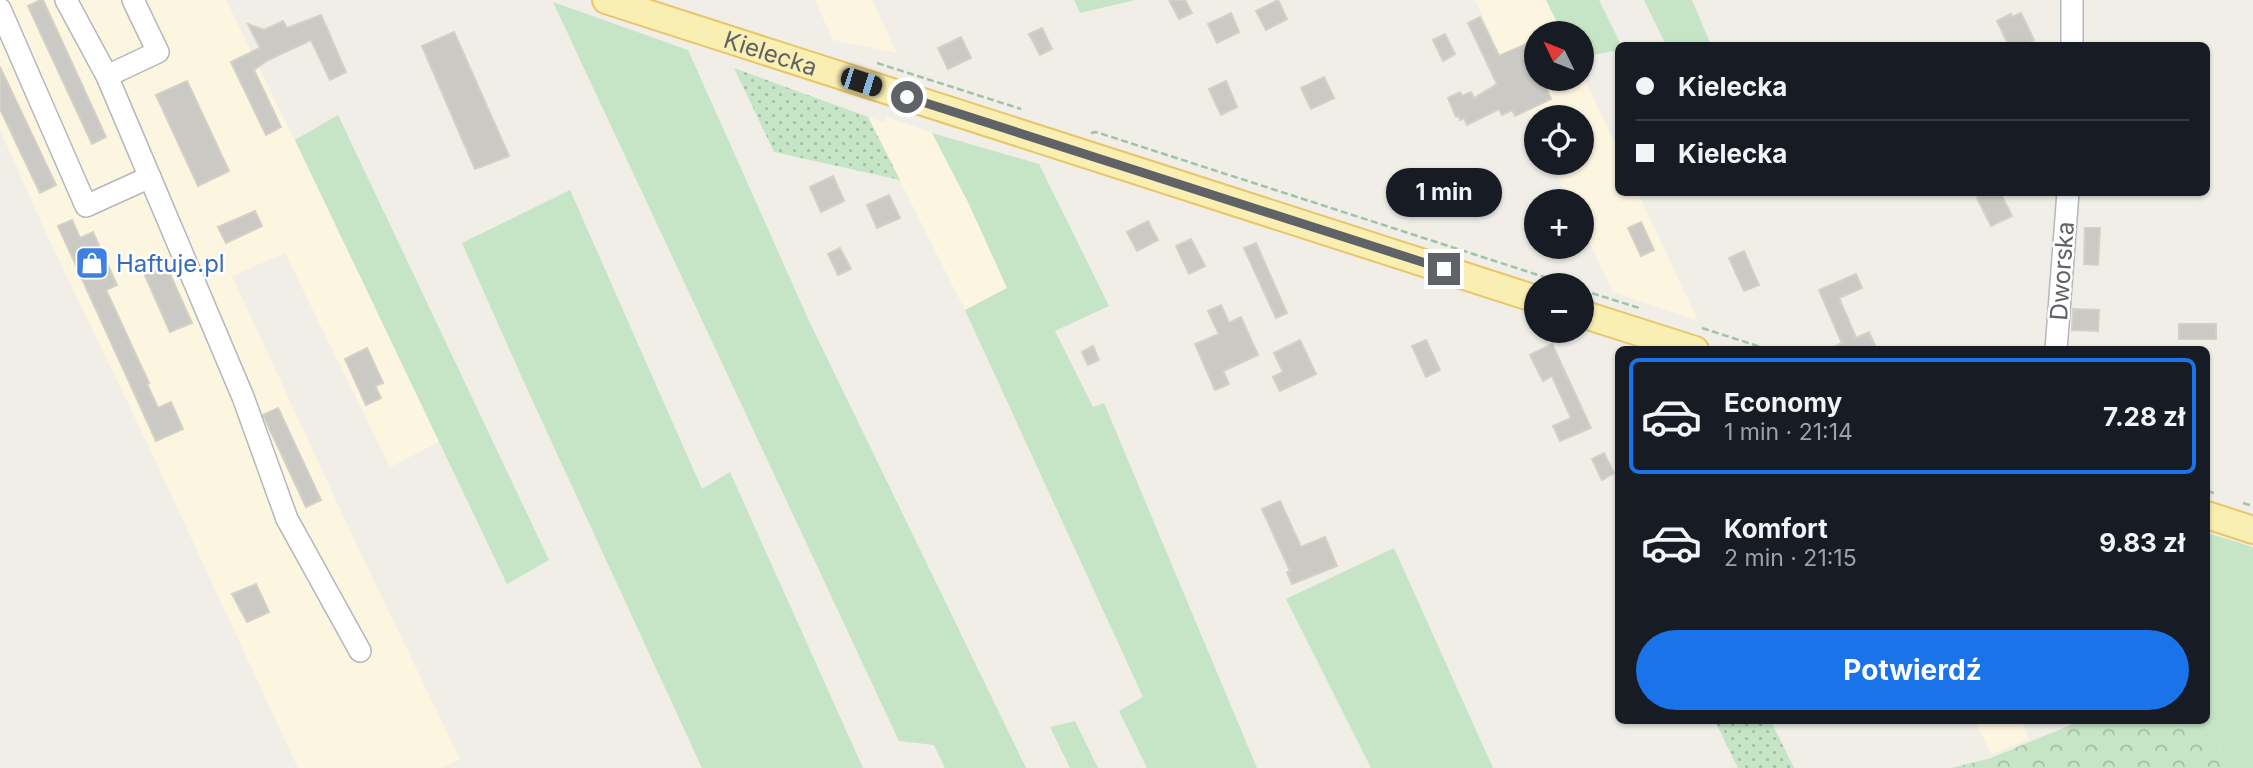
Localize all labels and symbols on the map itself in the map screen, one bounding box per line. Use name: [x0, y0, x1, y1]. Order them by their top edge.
north arrow: [1524, 21, 1594, 91]
street label: Kielecka: [720, 24, 821, 82]
car: [838, 66, 885, 98]
route start: [891, 81, 923, 113]
callout: 1 min: [1386, 168, 1502, 216]
street label: Dworska: [2044, 220, 2080, 322]
shop icon: Haftuje.pl: [73, 244, 111, 282]
place label: Haftuje.pl: [116, 249, 225, 278]
route end: [1428, 253, 1460, 285]

